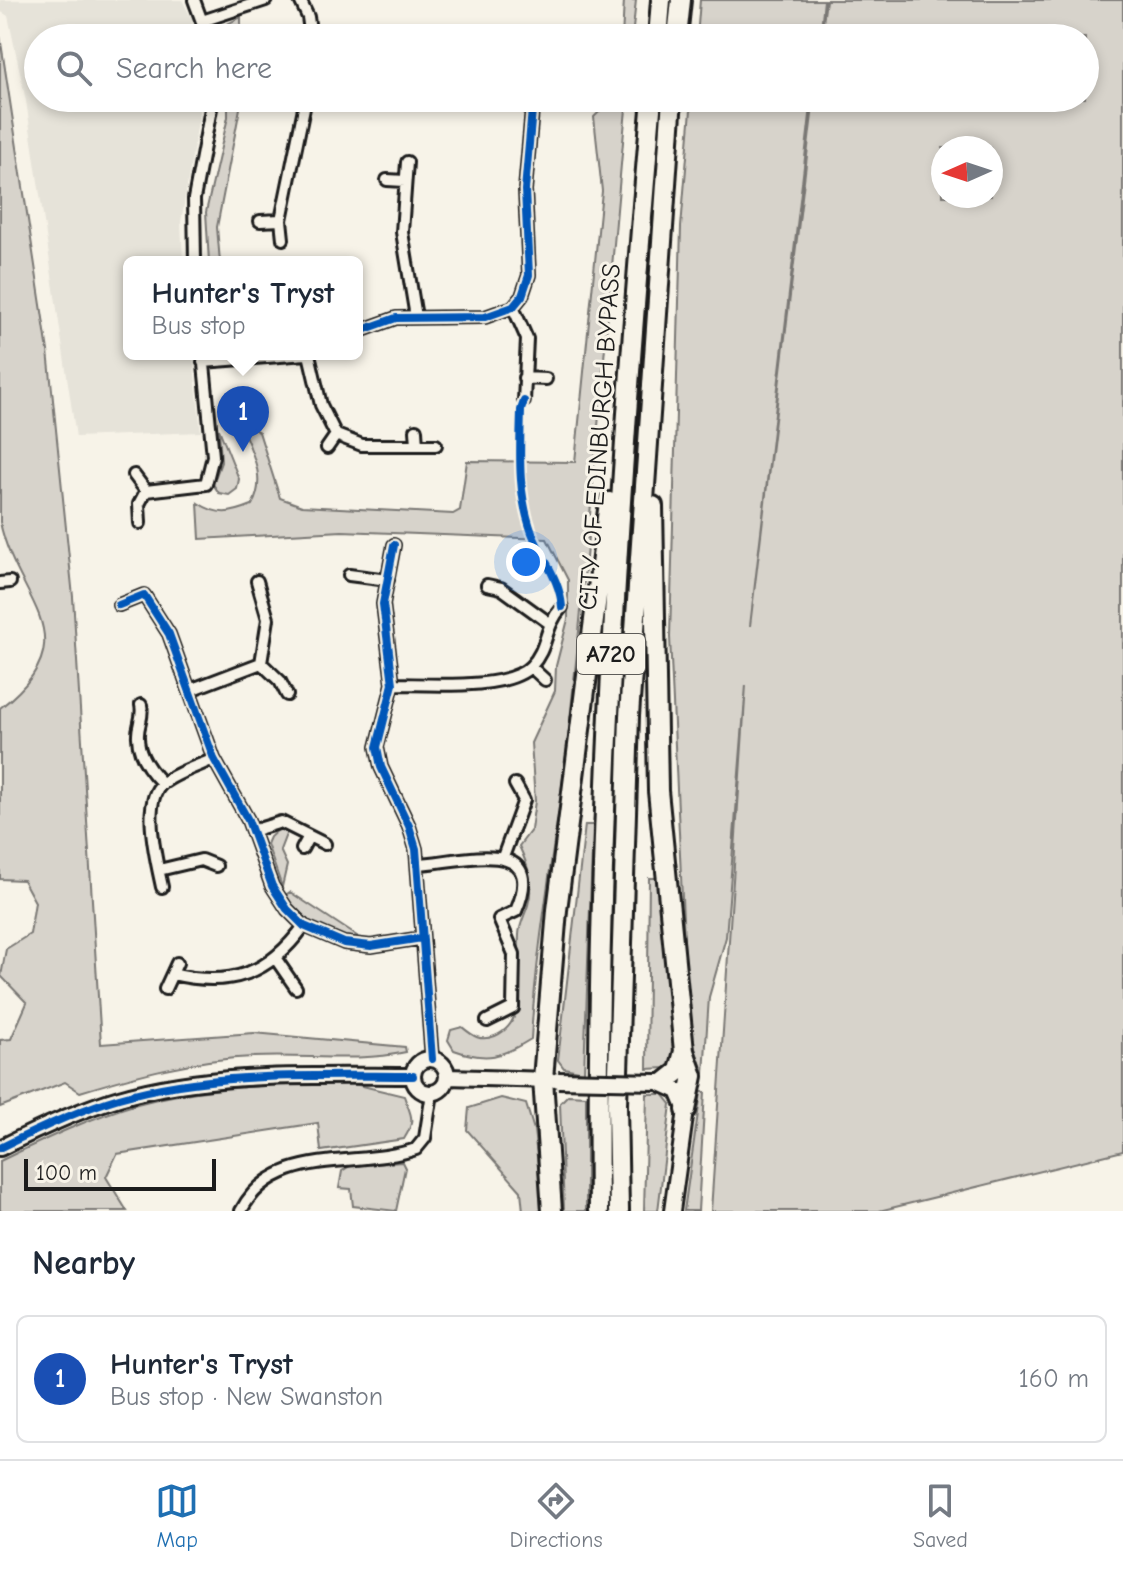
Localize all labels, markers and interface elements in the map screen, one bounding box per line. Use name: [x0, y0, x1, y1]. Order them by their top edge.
search box: [24, 24, 1099, 112]
icon: search: [52, 46, 96, 90]
text: Search here: [116, 51, 272, 86]
north arrow: [931, 136, 1003, 208]
popup: [123, 256, 363, 360]
street label: CITY OF EDINBURGH BYPASS: [573, 263, 627, 611]
text: Hunter's Tryst: [152, 276, 334, 311]
text: Bus stop: [152, 311, 245, 341]
pin: 1: [217, 386, 269, 452]
your location: [506, 542, 546, 582]
road number: A720: [577, 634, 645, 674]
scale bar: [24, 1155, 216, 1191]
text: 100 m: [36, 1160, 97, 1186]
text: Nearby: [32, 1243, 135, 1283]
text: Hunter's Tryst: [110, 1347, 293, 1382]
text: 1: [55, 1364, 65, 1394]
text: 160 m: [1019, 1364, 1089, 1394]
text: Bus stop · New Swanston: [110, 1382, 383, 1412]
tab: Map: [155, 1479, 199, 1553]
tab: Directions: [510, 1479, 603, 1553]
tab: Saved: [913, 1479, 968, 1553]

